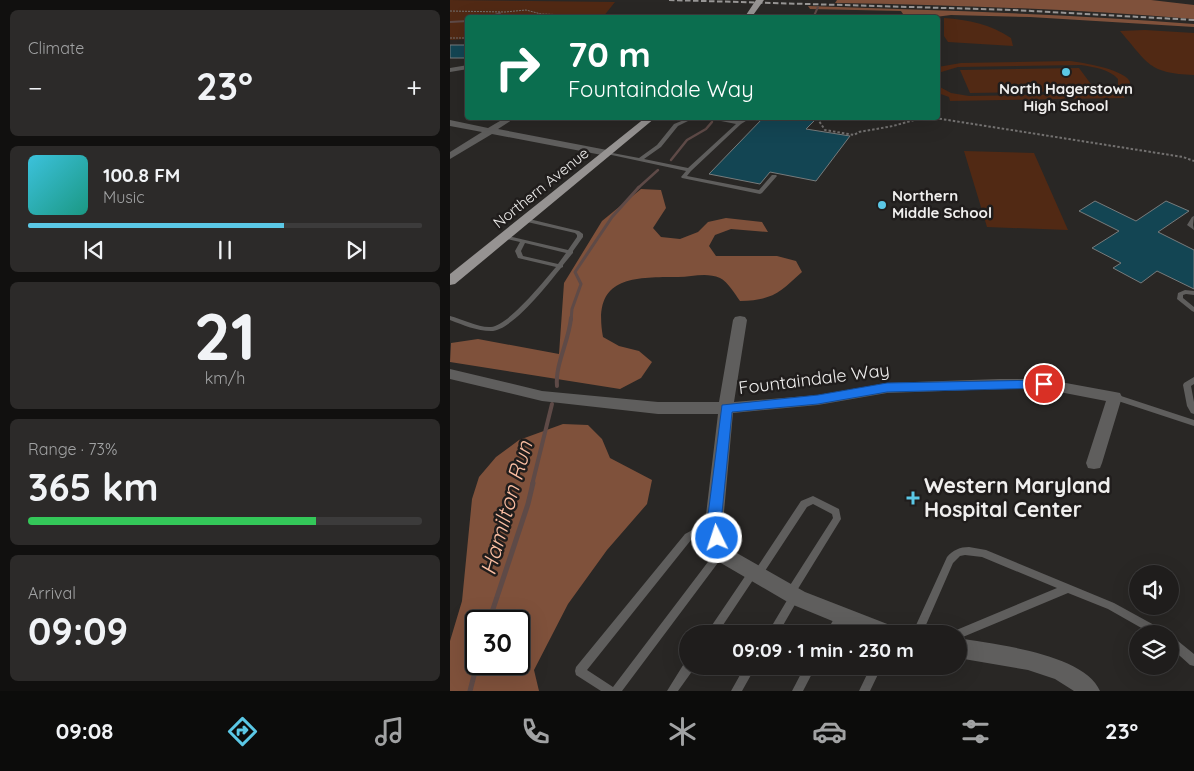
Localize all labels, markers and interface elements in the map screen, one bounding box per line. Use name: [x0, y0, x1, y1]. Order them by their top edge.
text: 70 m: [568, 32, 651, 76]
icon: right: [485, 35, 550, 100]
text: Climate: [28, 38, 84, 58]
text: 23°: [196, 62, 253, 110]
marker: North Hagerstown High School: [1060, 66, 1072, 78]
text: −: [28, 70, 43, 105]
text: +: [406, 70, 422, 105]
text: Fountaindale Way: [568, 75, 754, 103]
place label: North Hagerstown High School: [999, 79, 1133, 115]
street label: Northern Avenue: [489, 143, 592, 232]
text: 100.8 FM: [103, 163, 180, 187]
place label: Northern Middle School: [892, 186, 992, 222]
text: Music: [103, 187, 145, 207]
marker: Northern Middle School: [876, 199, 888, 211]
icon: previous: [80, 236, 108, 264]
icon: pause: [211, 236, 239, 264]
icon: next: [342, 236, 370, 264]
text: 21: [194, 295, 256, 376]
street label: Fountaindale Way: [737, 358, 891, 399]
pin: [1023, 363, 1065, 405]
text: km/h: [205, 368, 245, 388]
icon: arrive: [1030, 370, 1058, 398]
water label: Hamilton Run: [474, 437, 539, 578]
text: Range · 73%: [28, 439, 117, 459]
text: 365 km: [28, 463, 159, 511]
place label: Western Maryland Hospital Center: [924, 472, 1111, 522]
marker: Western Maryland Hospital Center: [906, 491, 920, 505]
position arrow: [690, 511, 742, 563]
map controls: [1129, 565, 1179, 675]
button: sound: [1129, 565, 1179, 615]
text: Arrival: [28, 583, 76, 603]
text: 09:09: [28, 607, 128, 655]
speed limit sign: 30: [465, 610, 530, 675]
button: layers: [1129, 625, 1179, 675]
text: 09:09 · 1 min · 230 m: [732, 638, 914, 662]
icon: directions: [225, 714, 260, 749]
icon: music: [372, 714, 407, 749]
icon: phone: [518, 714, 553, 749]
icon: climate: [665, 714, 700, 749]
icon: car: [812, 714, 847, 749]
icon: filters: [958, 714, 993, 749]
text: 09:08: [56, 717, 113, 745]
text: 23°: [1105, 717, 1138, 745]

